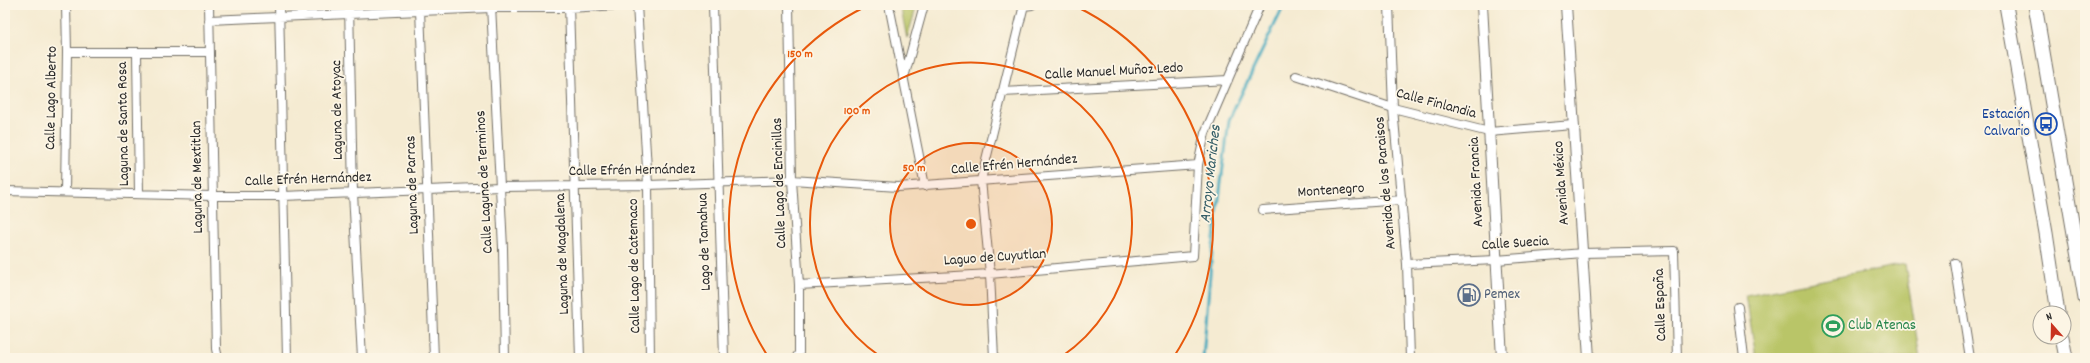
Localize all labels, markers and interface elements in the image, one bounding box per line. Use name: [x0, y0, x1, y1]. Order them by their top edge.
street label: Calle Lago Alberto: [40, 45, 64, 150]
text: 150 m: [787, 46, 813, 63]
street label: Calle Manuel Muñoz Ledo: [1044, 57, 1184, 87]
street label: Laguna de Atoyac: [326, 60, 350, 160]
street label: Laguna de Santa Rosa: [112, 61, 136, 186]
street label: Calle Finlandia: [1393, 83, 1480, 126]
text: 100 m: [844, 103, 870, 120]
place label: Estación Calvario: [1982, 104, 2030, 143]
street label: Calle Laguna de Terminos: [470, 110, 500, 254]
bus stop icon: Estación Calvario: [2033, 111, 2059, 137]
street label: Avenida de los Paraisos: [1369, 115, 1403, 251]
street label: Calle Lago de Encinillas: [767, 117, 793, 249]
street label: Laguna de Mextitlan: [186, 120, 210, 234]
water label: Arroyo Mariches: [1194, 123, 1228, 224]
street label: Laguna de Parras: [400, 135, 426, 235]
street label: Avenida Francia: [1464, 135, 1490, 228]
street label: Avenida México: [1548, 140, 1576, 226]
street label: Calle Efrén Hernández: [950, 148, 1078, 181]
street label: Calle Efrén Hernández: [568, 159, 696, 183]
text: 50 m: [902, 160, 926, 177]
street label: Calle Efrén Hernández: [244, 167, 372, 193]
street label: Montenegro: [1297, 178, 1365, 204]
street label: Laguna de Magdalena: [550, 192, 576, 315]
street label: Lago de Tamahua: [692, 192, 718, 291]
street label: Calle Lago de Catemaco: [623, 198, 647, 334]
centre of rings: [964, 217, 978, 231]
street label: Calle Suecia: [1481, 231, 1550, 257]
street label: Laguo de Cuyutlan: [943, 243, 1047, 273]
street label: Calle España: [1649, 267, 1673, 342]
fuel station icon: Pemex: [1456, 282, 1482, 308]
place label: Pemex: [1484, 284, 1520, 306]
north arrow: [2032, 305, 2072, 345]
text: N: [2044, 309, 2055, 326]
sports icon: Club Atenas: [1820, 313, 1846, 339]
place label: Club Atenas: [1848, 315, 1916, 337]

